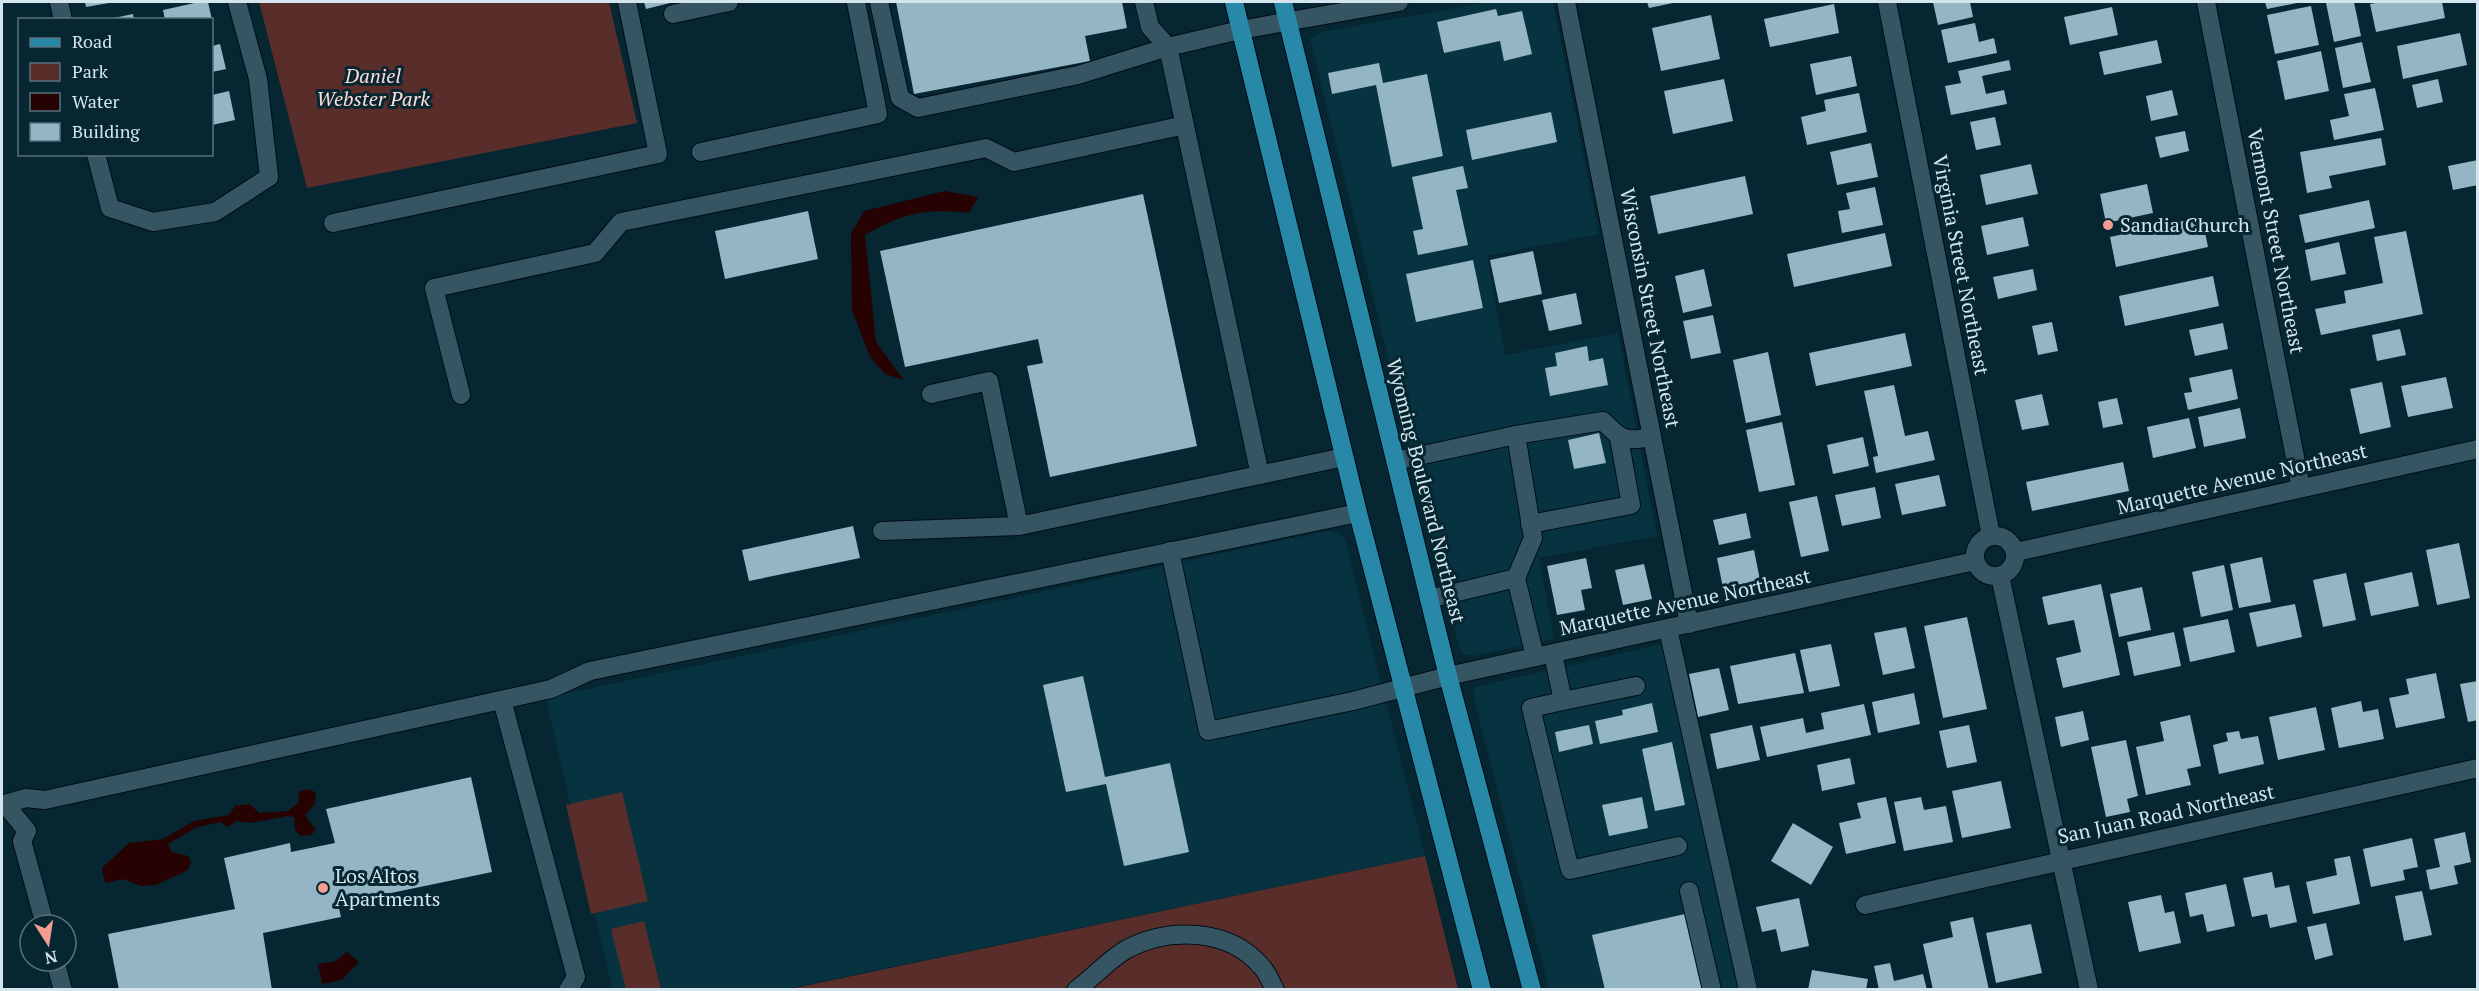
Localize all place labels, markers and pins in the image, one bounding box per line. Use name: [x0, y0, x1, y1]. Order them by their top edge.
place label: Sandia Church: [2120, 211, 2250, 238]
marker: Sandia Church: [2101, 218, 2115, 232]
place label: Los Altos Apartments: [335, 862, 440, 912]
marker: Los Altos Apartments: [316, 881, 330, 895]

